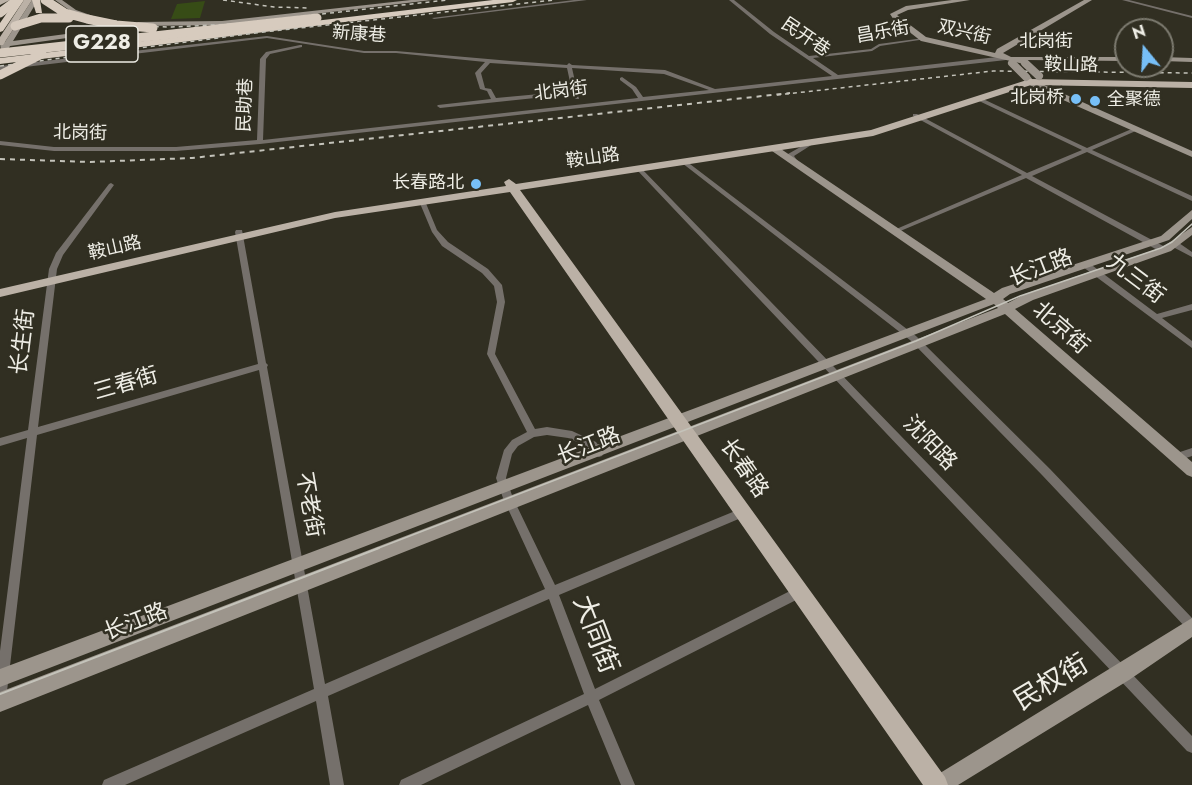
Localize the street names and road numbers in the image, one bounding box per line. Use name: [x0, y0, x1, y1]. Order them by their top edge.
street label: 民开巷: [777, 14, 833, 62]
street label: 双兴街: [935, 16, 993, 50]
street label: 昌乐街: [855, 18, 911, 48]
street label: 新康巷: [331, 22, 387, 48]
road number: G228: [66, 26, 138, 62]
street label: 北岗街: [1019, 32, 1073, 54]
street label: 鞍山路: [1044, 55, 1098, 77]
street label: 民助巷: [234, 78, 258, 132]
street label: 北岗街: [533, 78, 589, 106]
street label: 北岗街: [53, 123, 107, 145]
street label: 鞍山路: [565, 145, 621, 173]
street label: 鞍山路: [86, 232, 144, 266]
street label: 长江路: [1005, 245, 1077, 293]
street label: 九三街: [1101, 250, 1169, 310]
street label: 北京街: [1026, 297, 1094, 361]
street label: 长生街: [7, 308, 41, 376]
street label: 三春街: [91, 363, 161, 407]
street label: 沈阳路: [897, 411, 961, 477]
street label: 长江路: [553, 423, 625, 471]
street label: 长春路: [713, 434, 773, 504]
street label: 不老街: [289, 470, 327, 540]
street label: 大同街: [564, 591, 624, 679]
street label: 长江路: [100, 599, 172, 647]
street label: 民权街: [1009, 649, 1095, 719]

